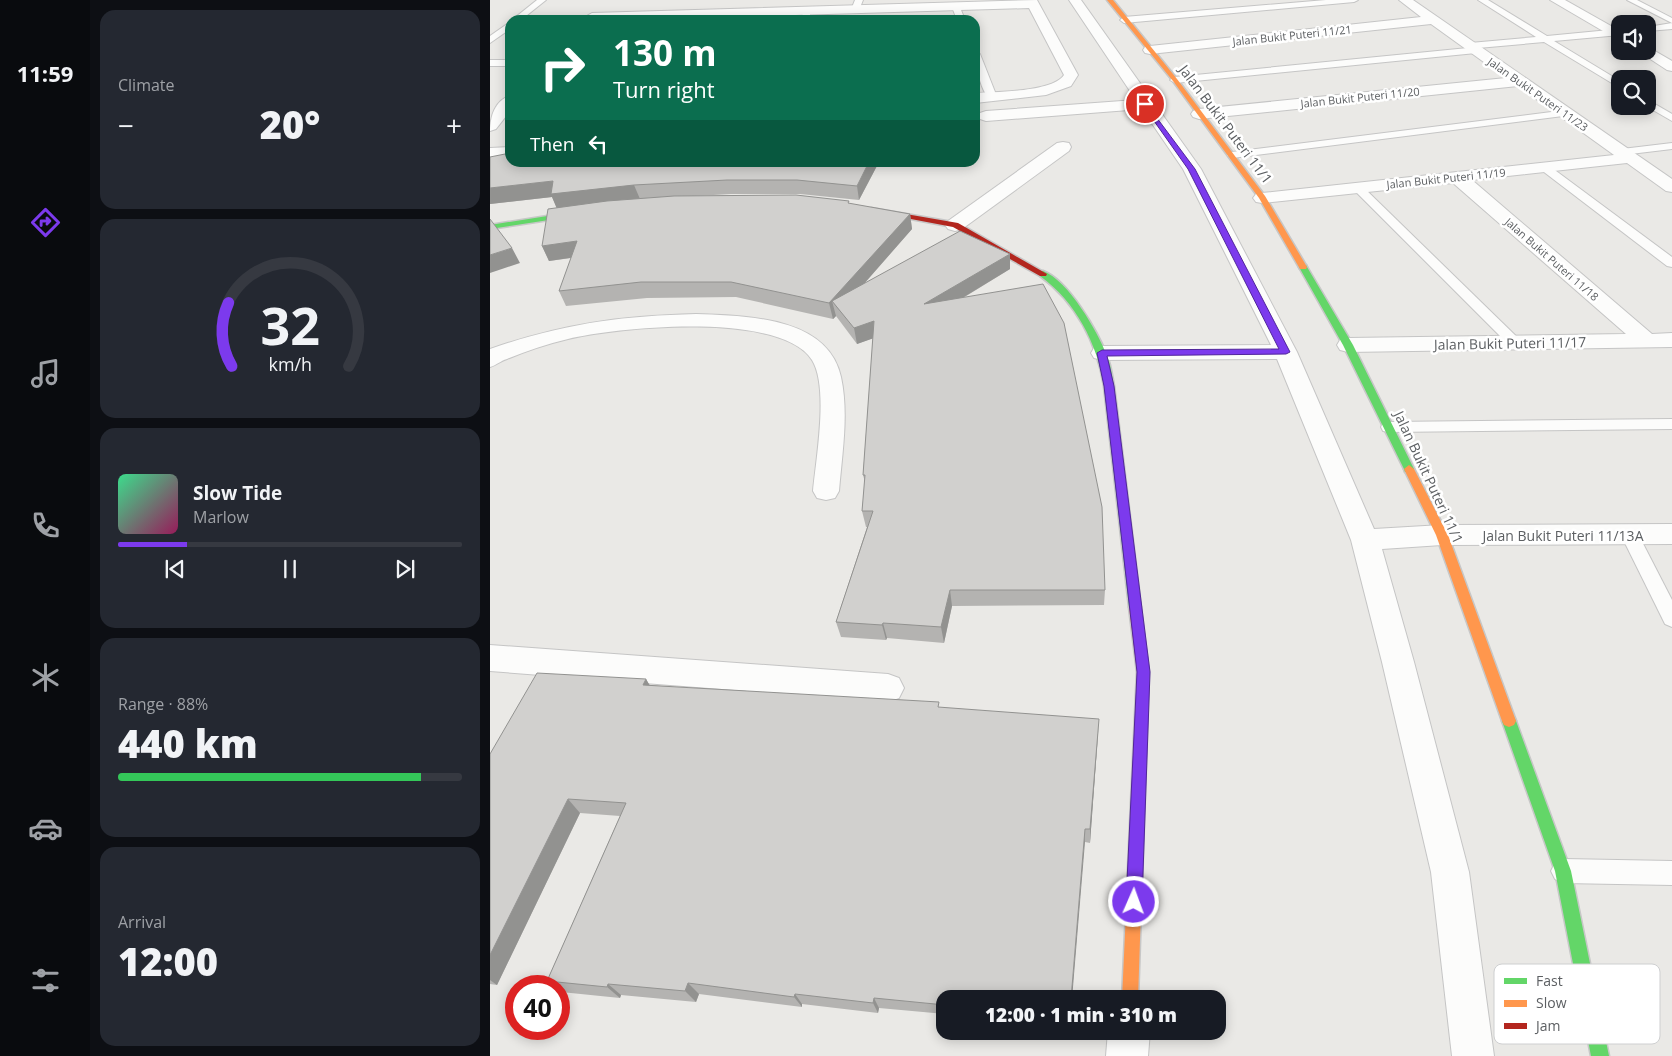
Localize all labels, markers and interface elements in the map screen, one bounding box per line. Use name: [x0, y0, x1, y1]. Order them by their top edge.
map controls: [1611, 15, 1656, 115]
button: sound: [1611, 15, 1656, 60]
street label: Jalan Bukit Puteri 11/21: [1231, 21, 1352, 49]
text: 130 m: [613, 29, 717, 76]
icon: right: [530, 35, 595, 100]
street label: Jalan Bukit Puteri 11/23: [1484, 53, 1591, 134]
text: 11:59: [17, 58, 73, 88]
street label: Jalan Bukit Puteri 11/1: [1174, 59, 1277, 187]
button: search: [1611, 70, 1656, 115]
text: Climate: [118, 74, 175, 96]
text: Turn right: [613, 74, 715, 104]
pin: [1124, 83, 1166, 125]
street label: Jalan Bukit Puteri 11/20: [1299, 83, 1420, 111]
icon: arrive: [1131, 90, 1159, 118]
text: 20°: [260, 98, 320, 150]
text: −: [118, 106, 134, 144]
text: +: [446, 106, 462, 144]
icon: left: [584, 130, 612, 158]
text: Then: [530, 131, 574, 157]
street label: Jalan Bukit Puteri 11/19: [1385, 164, 1506, 192]
icon: directions: [28, 205, 63, 240]
street label: Jalan Bukit Puteri 11/18: [1501, 213, 1602, 304]
text: 32: [260, 289, 320, 360]
street label: Jalan Bukit Puteri 11/17: [1432, 332, 1586, 354]
text: km/h: [268, 352, 312, 376]
icon: music: [28, 356, 63, 391]
street label: Jalan Bukit Puteri 11/1: [1389, 406, 1468, 546]
text: Slow Tide: [193, 480, 282, 506]
text: Marlow: [193, 506, 249, 528]
icon: phone: [28, 508, 63, 543]
street label: Jalan Bukit Puteri 11/13A: [1481, 526, 1644, 545]
icon: previous: [161, 555, 189, 583]
icon: pause: [276, 555, 304, 583]
icon: next: [391, 555, 419, 583]
icon: climate: [28, 660, 63, 695]
text: Range · 88%: [118, 693, 208, 715]
text: 440 km: [118, 717, 258, 769]
icon: car: [28, 811, 63, 846]
position arrow: [1107, 875, 1159, 927]
text: Arrival: [118, 911, 166, 933]
text: 12:00: [118, 935, 218, 987]
icon: filters: [28, 963, 63, 998]
legend: [1494, 964, 1660, 1044]
text: Fast: [1536, 971, 1563, 990]
speed limit sign: 40: [505, 975, 570, 1040]
text: Slow: [1536, 993, 1567, 1012]
text: 12:00 · 1 min · 310 m: [985, 1002, 1177, 1028]
text: Jam: [1534, 1016, 1561, 1035]

